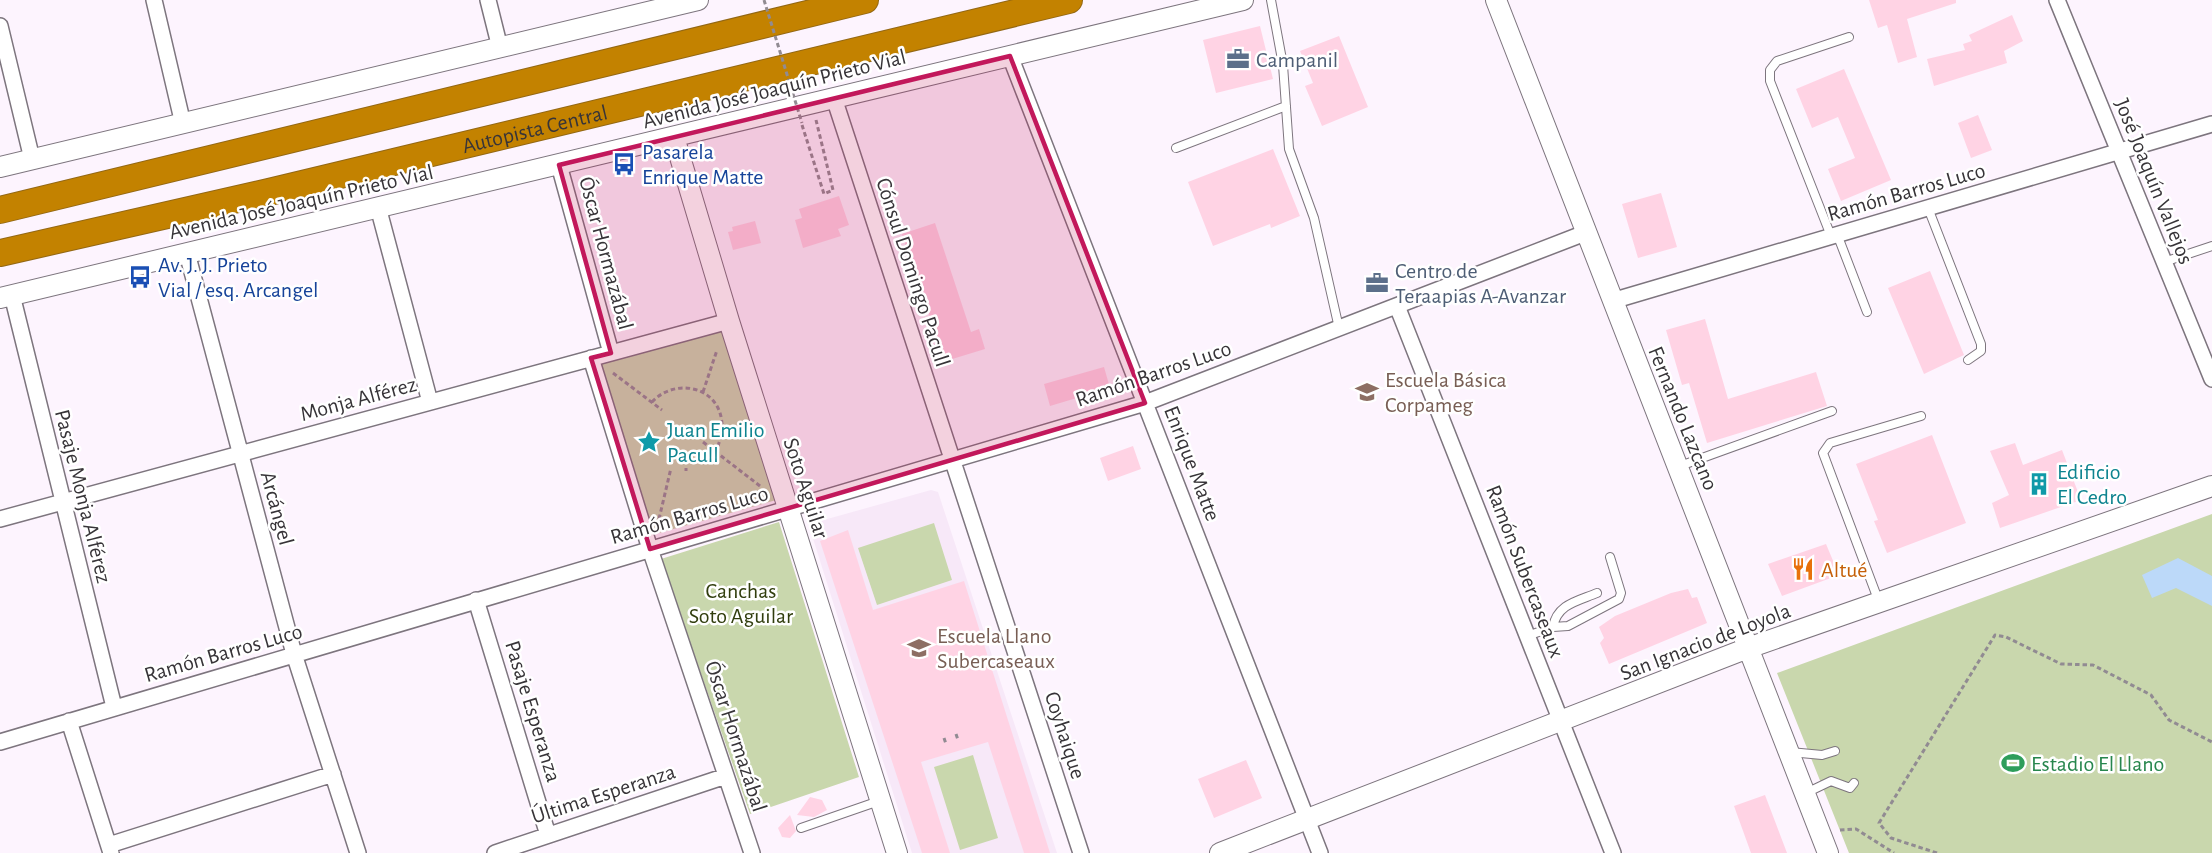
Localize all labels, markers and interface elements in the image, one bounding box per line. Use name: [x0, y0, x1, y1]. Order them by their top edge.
street label: Avenida José Joaquín Prieto Vial: [640, 46, 908, 132]
office icon: Campanil: [1225, 46, 1251, 72]
place label: Campanil: [1256, 49, 1338, 71]
street label: José Joaquín Vallejos: [2111, 96, 2197, 267]
street label: Autopista Central: [460, 101, 610, 157]
place label: Pasarela Enrique Matte: [642, 141, 763, 188]
bus stop icon: Pasarela Enrique Matte: [611, 151, 637, 177]
street label: Ramón Barros Luco: [1825, 159, 1988, 225]
street label: Avenida José Joaquín Prieto Vial: [167, 161, 436, 243]
street label: Óscar Hormazábal: [575, 174, 638, 332]
street label: Cónsul Domingo Pacull: [872, 175, 954, 369]
place label: Av. J. J. Prieto Vial / esq. Arcangel: [158, 254, 319, 301]
place label: Centro de Teraapias A-Avanzar: [1395, 260, 1566, 307]
bus stop icon: Av. J. J. Prieto Vial / esq. Arcangel: [127, 264, 153, 290]
office icon: Centro de Teraapias A-Avanzar: [1364, 270, 1390, 296]
street label: Ramón Barros Luco: [1073, 337, 1234, 411]
street label: Fernando Lazcano: [1644, 343, 1722, 493]
place label: Escuela Básica Corpameg: [1385, 369, 1507, 416]
street label: Monja Alférez: [298, 373, 419, 425]
school or university icon: Escuela Básica Corpameg: [1354, 379, 1380, 405]
street label: Enrique Matte: [1160, 403, 1224, 524]
street label: Pasaje Monja Alférez: [51, 407, 115, 585]
place label: Juan Emilio Pacull: [667, 419, 765, 466]
place icon: Juan Emilio Pacull: [636, 429, 662, 455]
street label: Soto Aguilar: [779, 435, 833, 541]
place label: Edificio El Cedro: [2057, 461, 2127, 508]
street label: Arcángel: [257, 469, 297, 548]
building icon: Edificio El Cedro: [2026, 471, 2052, 497]
street label: Ramón Barros Luco: [608, 482, 771, 548]
street label: Ramón Subercaseaux: [1482, 482, 1568, 661]
restaurant icon: Altué: [1790, 556, 1816, 582]
place label: Altué: [1821, 559, 1868, 581]
park label: Canchas Soto Aguilar: [689, 580, 793, 627]
street label: San Ignacio de Loyola: [1617, 599, 1794, 685]
street label: Ramón Barros Luco: [142, 620, 305, 686]
place label: Escuela Llano Subercaseaux: [937, 625, 1055, 672]
school or university icon: Escuela Llano Subercaseaux: [906, 635, 932, 661]
street label: Pasaje Esperanza: [501, 638, 565, 785]
street label: Óscar Hormazábal: [701, 658, 772, 814]
street label: Coyhaique: [1041, 689, 1089, 782]
sports icon: Estadio El Llano: [2000, 750, 2026, 776]
place label: Estadio El Llano: [2031, 753, 2164, 775]
street label: Última Esperanza: [528, 759, 678, 828]

